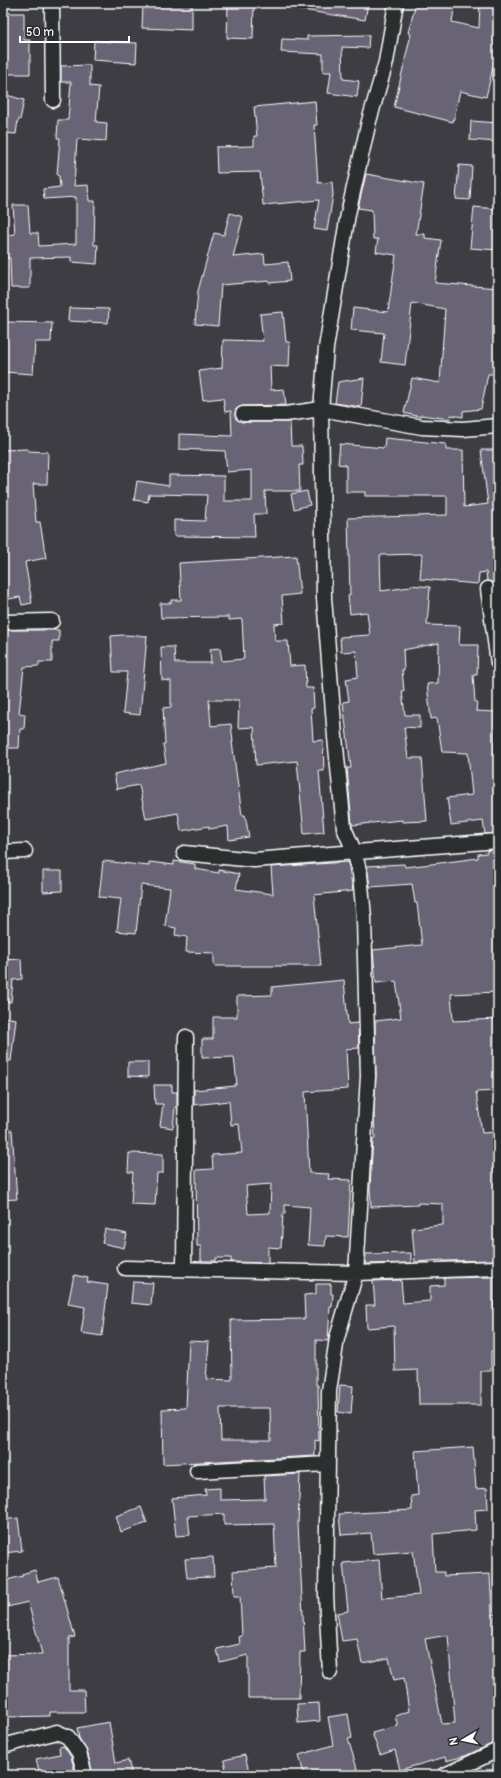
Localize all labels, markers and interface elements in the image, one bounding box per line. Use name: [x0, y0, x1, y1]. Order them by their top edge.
scale bar: [20, 18, 129, 44]
text: 50 m: [26, 25, 54, 40]
north arrow: [443, 1720, 483, 1760]
text: N: [447, 1736, 461, 1746]

